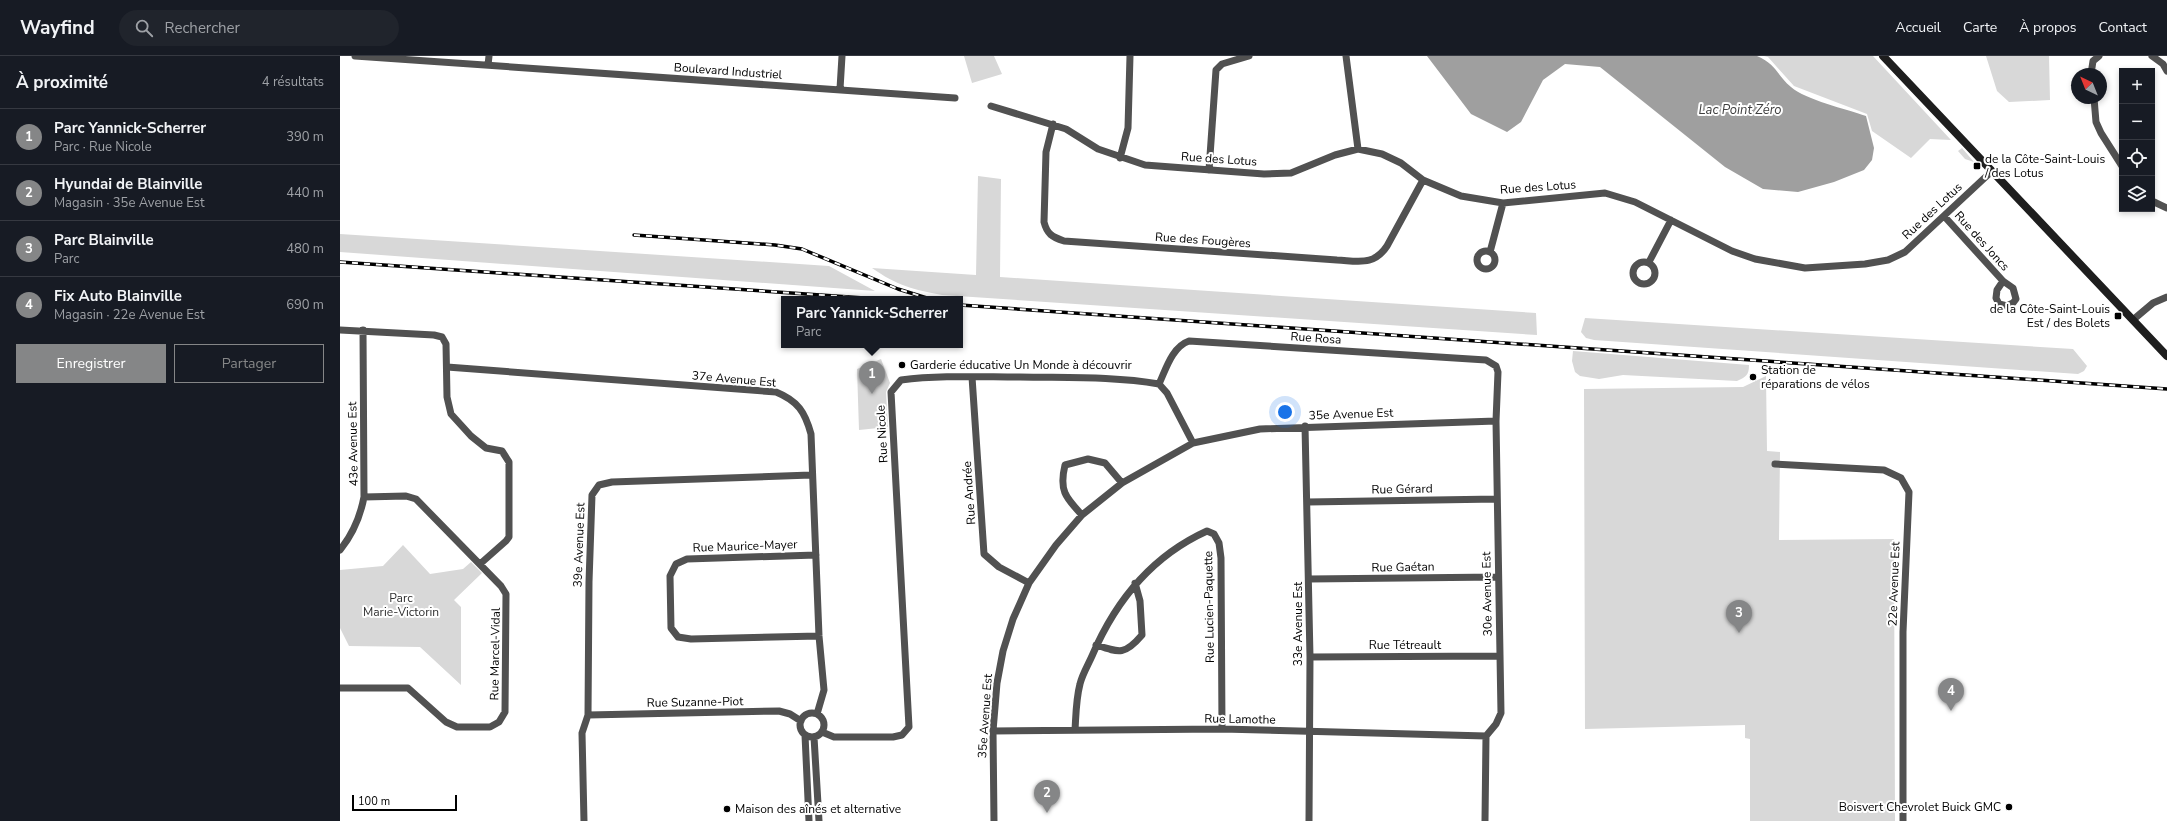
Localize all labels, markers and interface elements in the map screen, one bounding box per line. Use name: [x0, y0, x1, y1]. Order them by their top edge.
search box: [119, 10, 399, 46]
text: Wayfind: [20, 15, 95, 41]
icon: search: [133, 17, 155, 39]
text: Rechercher: [165, 18, 240, 38]
text: Accueil: [1895, 18, 1941, 37]
text: Carte: [1963, 18, 1997, 37]
text: À propos: [2019, 18, 2077, 37]
text: Contact: [2099, 18, 2147, 37]
street label: Boulevard Industriel: [673, 59, 783, 83]
north arrow: [2071, 68, 2107, 104]
map controls: [2119, 68, 2155, 212]
button: +: [2119, 68, 2155, 104]
text: À proximité: [16, 71, 108, 94]
text: 4 résultats: [262, 73, 324, 91]
water label: Lac Point Zéro: [1699, 101, 1781, 119]
button: −: [2119, 104, 2155, 140]
text: Parc Yannick-Scherrer: [54, 118, 206, 138]
text: 1: [25, 128, 33, 146]
text: 390 m: [286, 128, 324, 146]
text: Parc · Rue Nicole: [54, 138, 152, 156]
button: locate: [2119, 140, 2155, 176]
street label: Rue des Lotus: [1180, 148, 1258, 170]
place label: de la Côte-Saint-Louis / des Lotus: [1984, 151, 2105, 181]
marker: de la Côte-Saint-Louis / des Lotus: [1972, 161, 1982, 171]
text: Hyundai de Blainville: [54, 174, 202, 194]
street label: Rue des Lotus: [1499, 176, 1577, 198]
button: layers: [2119, 176, 2155, 212]
street label: Rue des Lotus: [1899, 179, 1965, 243]
text: 2: [25, 184, 33, 202]
text: 440 m: [286, 184, 324, 202]
text: Magasin · 35e Avenue Est: [54, 194, 204, 212]
street label: Rue des Joncs: [1951, 208, 2013, 274]
street label: Rue des Fougères: [1155, 229, 1252, 251]
text: Parc Blainville: [54, 230, 154, 250]
text: 3: [25, 240, 33, 258]
text: 480 m: [286, 240, 324, 258]
text: Parc: [54, 250, 79, 268]
text: Fix Auto Blainville: [54, 286, 182, 306]
text: 4: [25, 296, 33, 314]
text: 690 m: [286, 296, 324, 314]
popup: [781, 296, 963, 348]
place label: de la Côte-Saint-Louis Est / des Bolets: [1990, 301, 2110, 331]
text: Parc Yannick-Scherrer: [796, 303, 948, 323]
text: Magasin · 22e Avenue Est: [54, 306, 204, 324]
marker: de la Côte-Saint-Louis Est / des Bolets: [2113, 311, 2123, 321]
text: Parc: [796, 323, 821, 341]
street label: Rue Rosa: [1290, 328, 1342, 348]
button: Enregistrer: [16, 344, 166, 383]
button: Partager: [174, 344, 324, 383]
place label: Garderie éducative Un Monde à découvrir: [910, 357, 1133, 373]
marker: Garderie éducative Un Monde à découvrir: [897, 360, 907, 370]
pin: 1: [859, 361, 885, 394]
place label: Station de réparations de vélos: [1761, 362, 1870, 392]
street label: 37e Avenue Est: [691, 367, 778, 391]
marker: Station de réparations de vélos: [1748, 372, 1758, 382]
street label: 43e Avenue Est: [344, 401, 362, 486]
your location: [1275, 402, 1295, 422]
street label: Rue Nicole: [872, 405, 892, 463]
street label: 35e Avenue Est: [1308, 405, 1394, 423]
street label: Rue Andrée: [959, 461, 979, 525]
street label: Rue Gérard: [1371, 480, 1433, 498]
street label: 39e Avenue Est: [570, 502, 588, 588]
street label: Rue Maurice-Mayer: [692, 536, 798, 556]
street label: 22e Avenue Est: [1885, 541, 1903, 627]
street label: Rue Lucien-Paquette: [1200, 551, 1218, 663]
street label: 30e Avenue Est: [1478, 551, 1496, 636]
street label: Rue Gaétan: [1371, 558, 1435, 576]
street label: 33e Avenue Est: [1290, 581, 1306, 666]
park label: Parc Marie-Victorin: [363, 590, 439, 620]
pin: 3: [1726, 600, 1752, 633]
street label: Rue Marcel-Vidal: [486, 607, 504, 701]
street label: Rue Tétreault: [1369, 637, 1442, 653]
street label: 35e Avenue Est: [974, 672, 996, 759]
pin: 4: [1938, 678, 1964, 711]
street label: Rue Suzanne-Piot: [647, 693, 744, 711]
street label: Rue Lamothe: [1204, 710, 1276, 728]
pin: 2: [1034, 780, 1060, 813]
scale bar: [352, 793, 457, 812]
text: 100 m: [358, 794, 390, 809]
place label: Boisvert Chevrolet Buick GMC: [1839, 799, 2001, 815]
place label: Maison des aînés et alternative: [735, 801, 901, 817]
marker: Boisvert Chevrolet Buick GMC: [2004, 802, 2014, 812]
marker: Maison des aînés et alternative: [722, 804, 732, 814]

